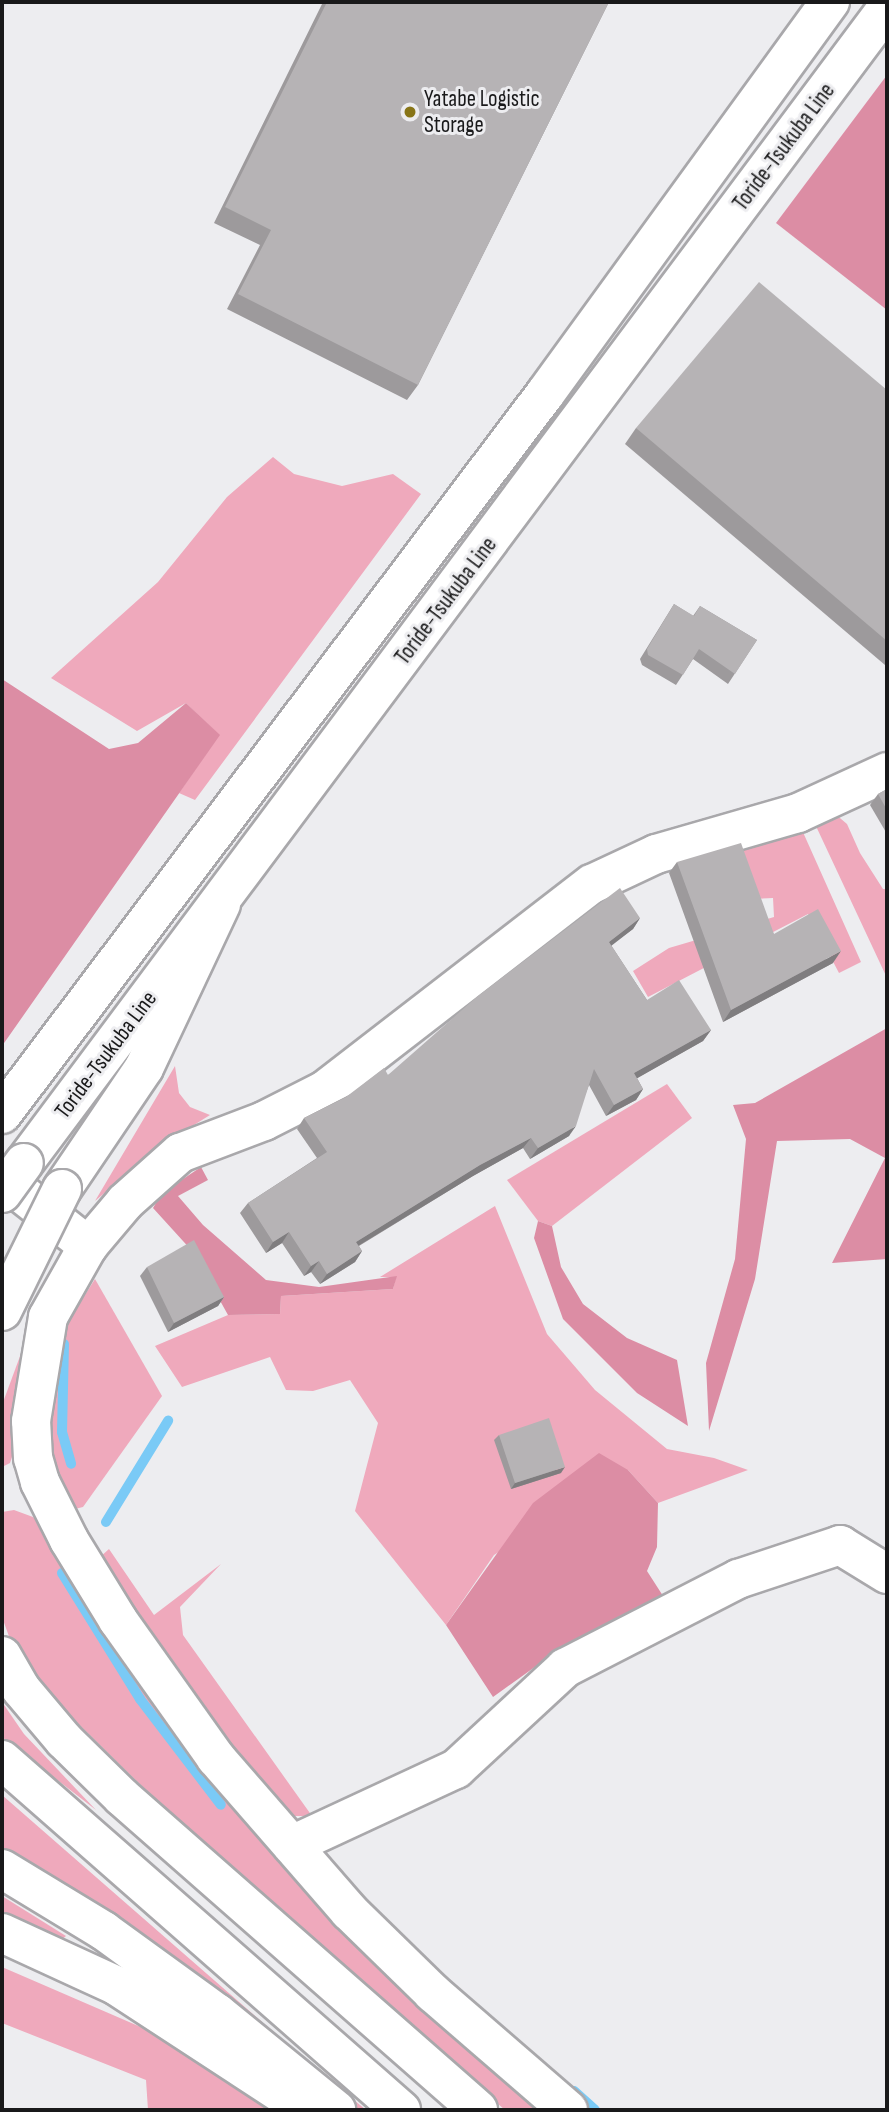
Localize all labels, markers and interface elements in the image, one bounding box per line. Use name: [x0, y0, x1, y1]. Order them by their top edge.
street label: Toride-Tsukuba Line: [727, 78, 841, 216]
place label: Yatabe Logistic Storage: [424, 85, 540, 139]
marker: Yatabe Logistic Storage: [402, 104, 418, 120]
street label: Toride-Tsukuba Line: [389, 532, 503, 670]
street label: Toride-Tsukuba Line: [49, 986, 163, 1124]

